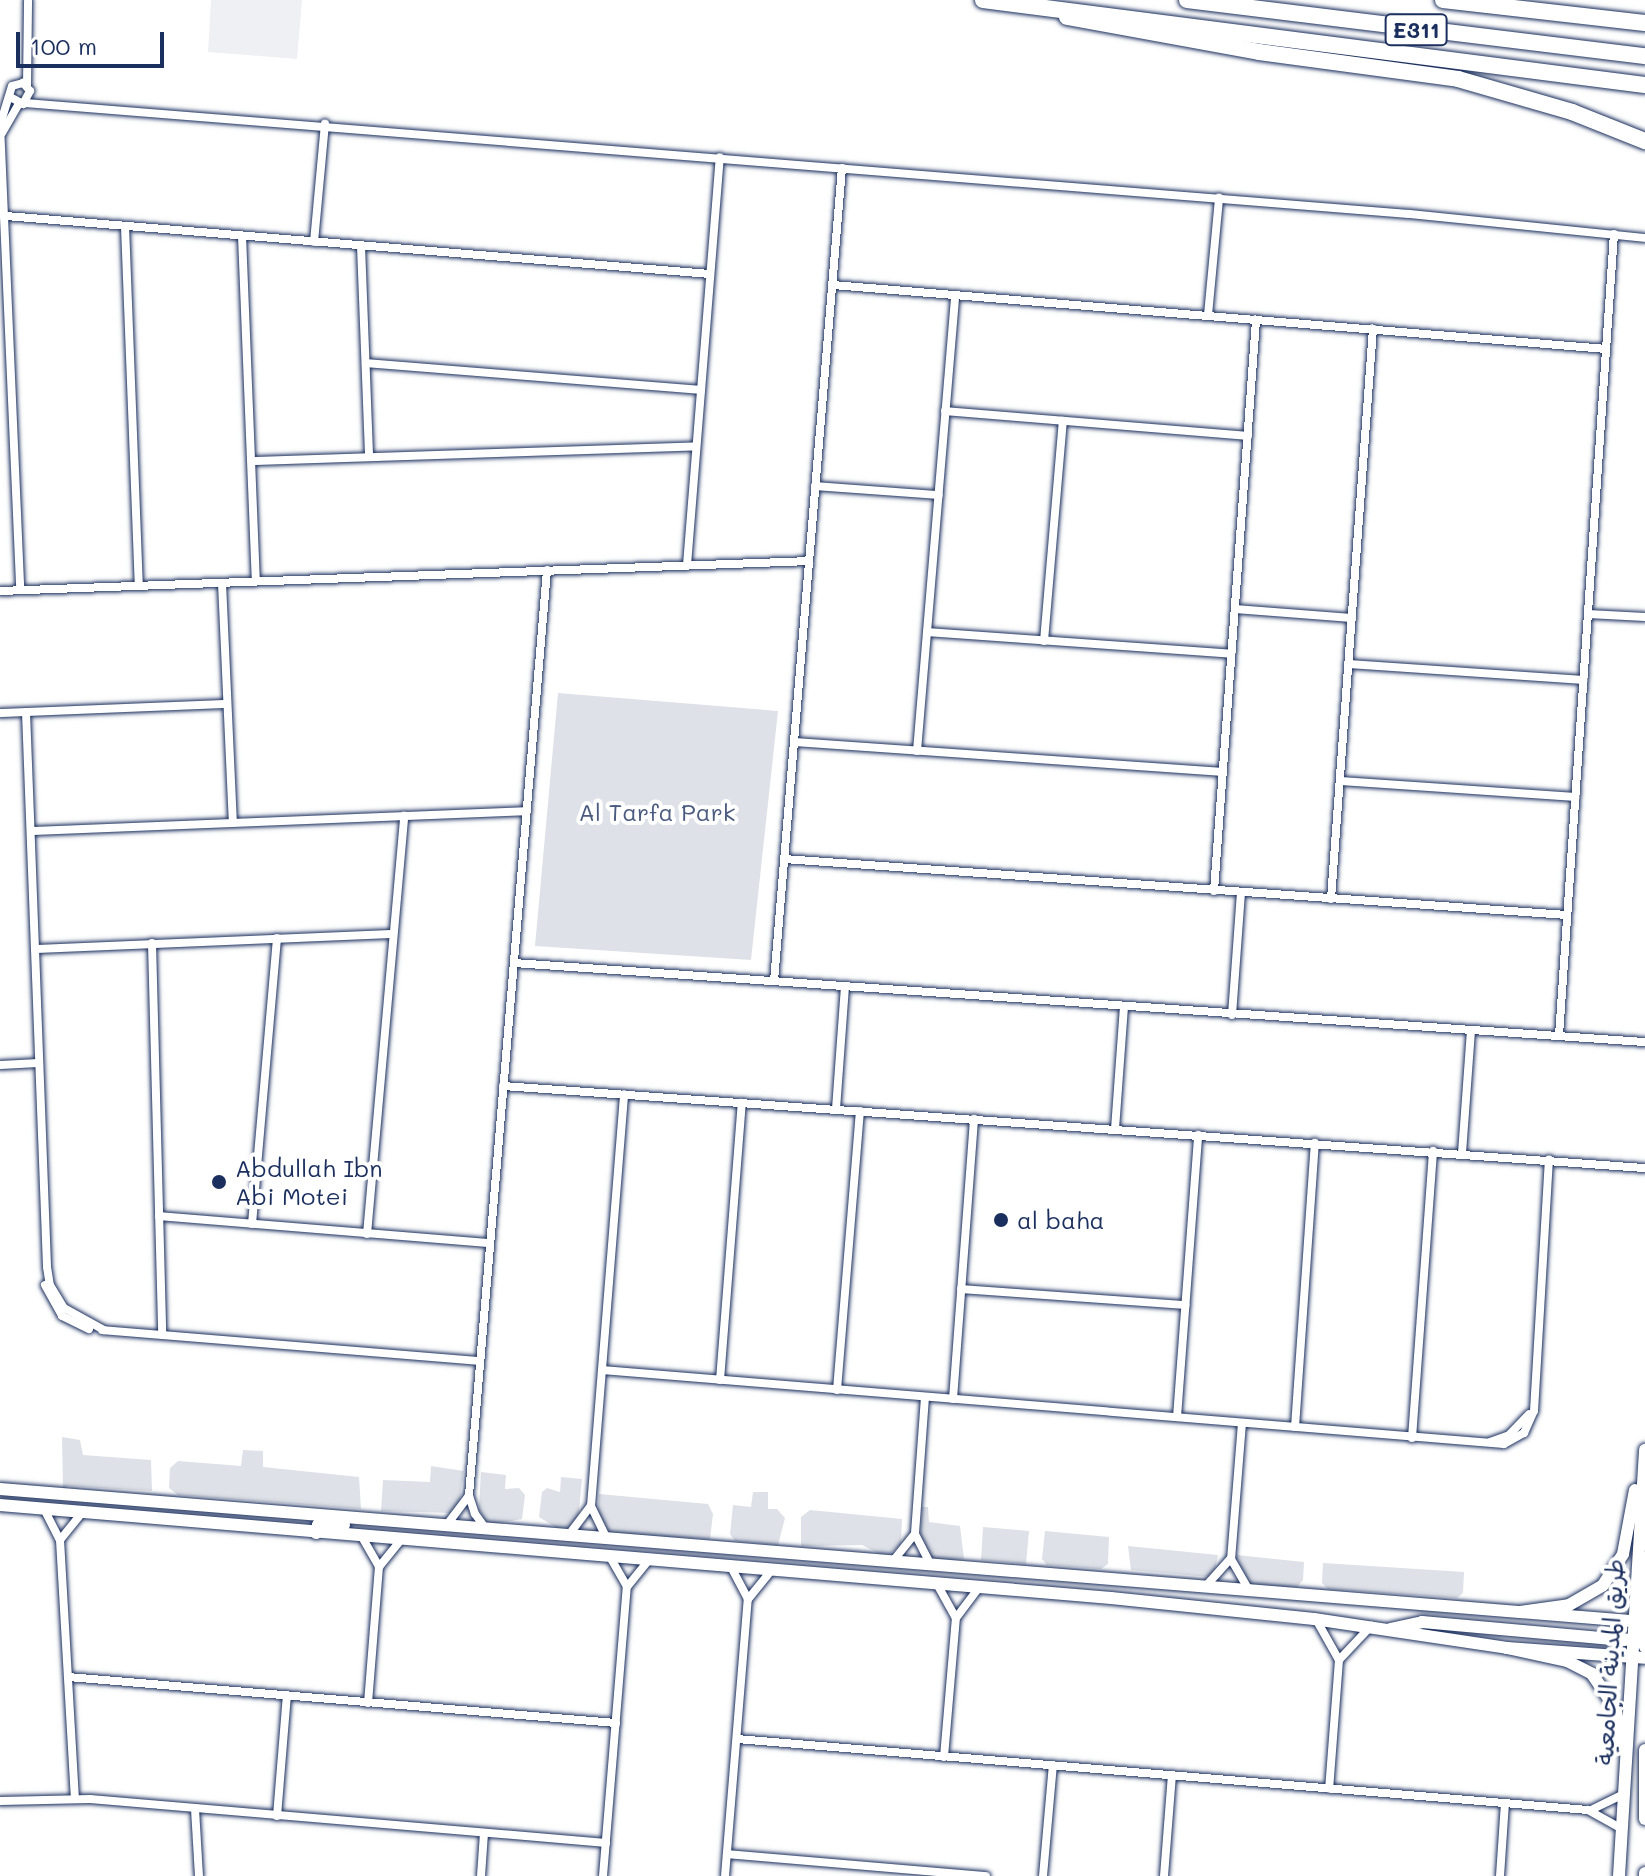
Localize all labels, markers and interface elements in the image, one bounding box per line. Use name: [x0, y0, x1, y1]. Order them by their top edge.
road number: E311: [1384, 12, 1448, 48]
scale bar: [20, 16, 168, 66]
text: 100 m: [30, 30, 97, 61]
park label: Al Tarfa Park: [578, 798, 736, 826]
place label: Abdullah Ibn Abi Motei: [235, 1154, 383, 1210]
marker: Abdullah Ibn Abi Motei: [210, 1173, 228, 1191]
place label: al baha: [1017, 1206, 1104, 1234]
marker: al baha: [992, 1211, 1010, 1229]
street label: طريق المدينة الجامعية: [1589, 1558, 1629, 1766]

